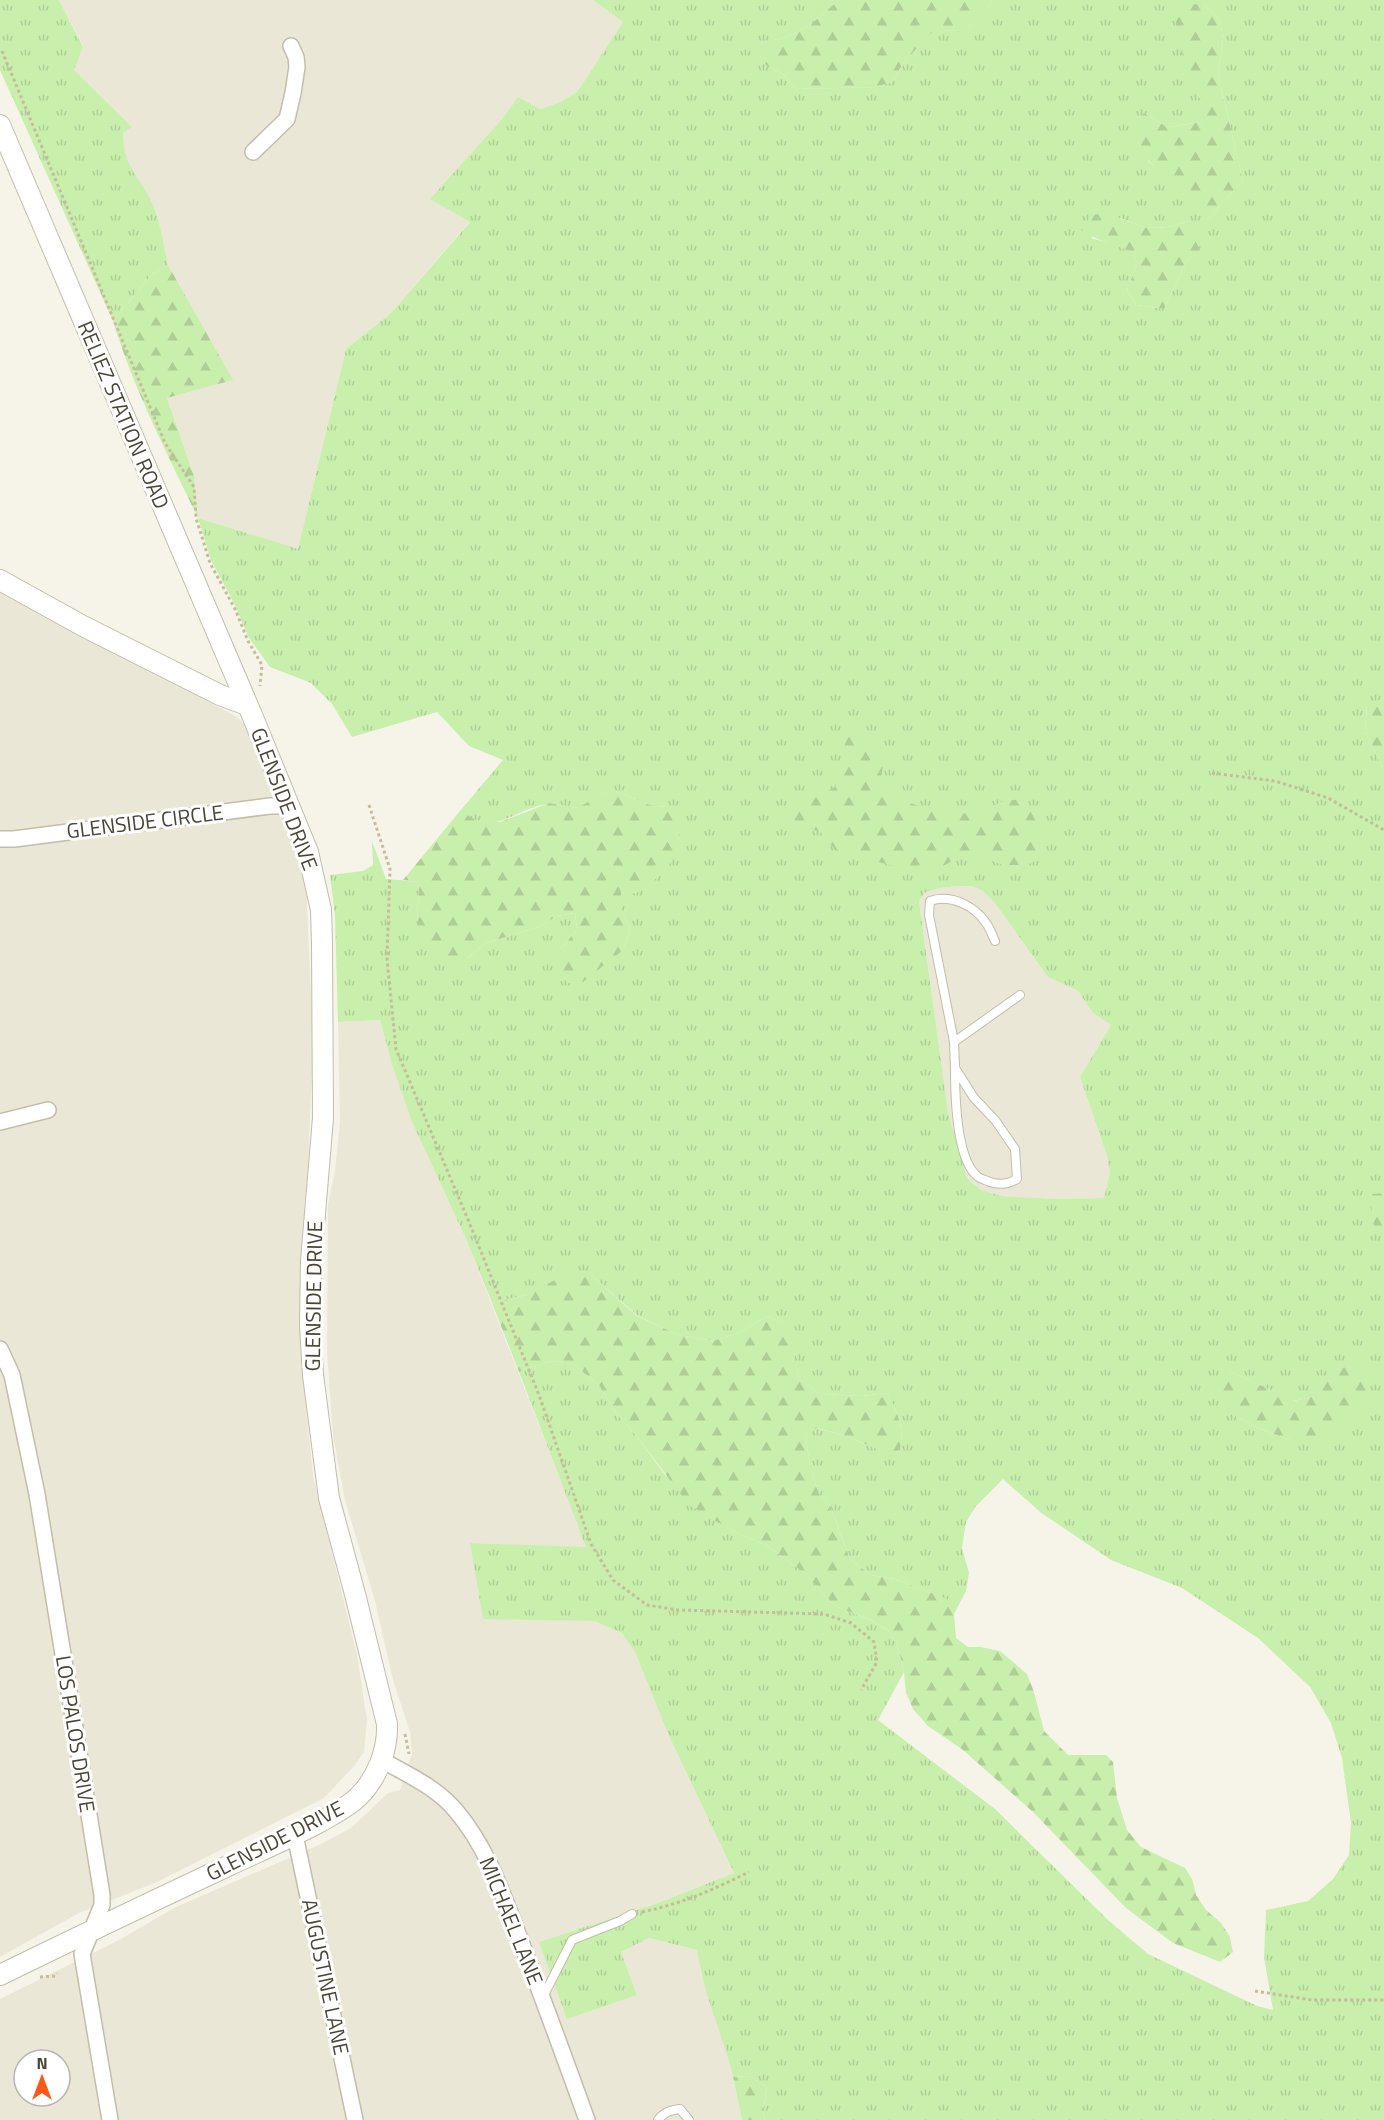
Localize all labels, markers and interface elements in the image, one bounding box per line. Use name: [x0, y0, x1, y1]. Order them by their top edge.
street label: RELIEZ STATION ROAD: [70, 316, 178, 514]
street label: GLENSIDE DRIVE: [243, 723, 327, 875]
street label: GLENSIDE CIRCLE: [65, 796, 225, 847]
street label: GLENSIDE DRIVE: [296, 1220, 330, 1372]
street label: LOS PALOS DRIVE: [48, 1653, 104, 1815]
street label: GLENSIDE DRIVE: [200, 1792, 349, 1889]
street label: MICHAEL LANE: [472, 1852, 552, 1989]
street label: AUGUSTINE LANE: [294, 1896, 358, 2058]
north arrow: [12, 2048, 72, 2108]
text: N: [36, 2051, 48, 2075]

